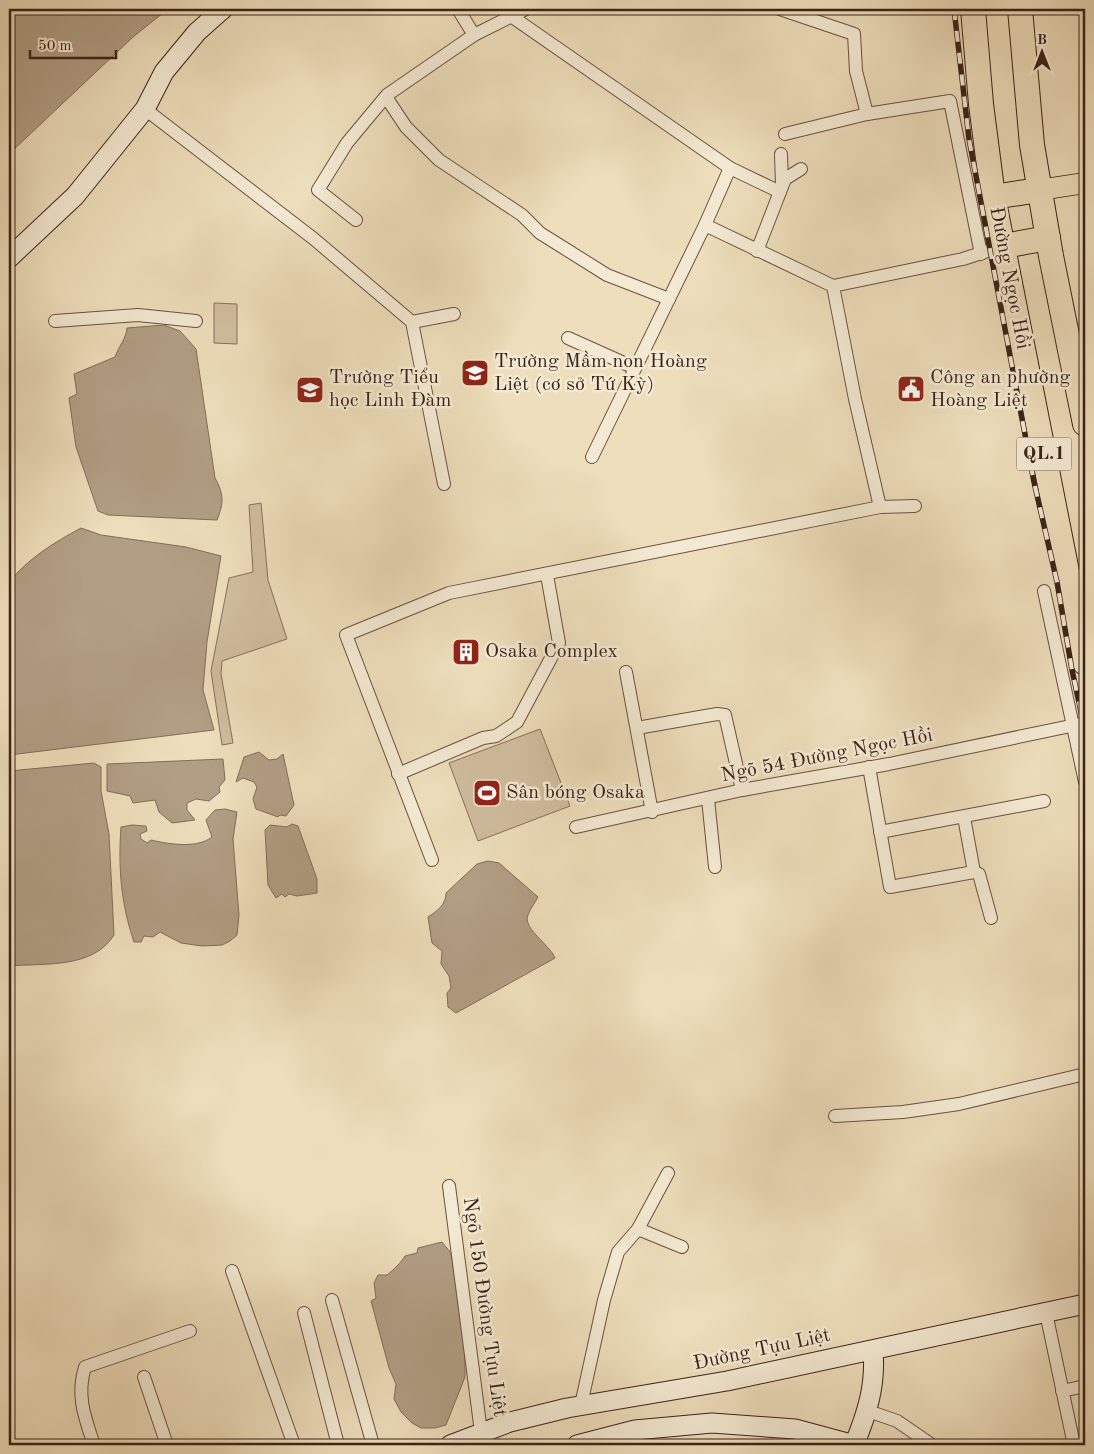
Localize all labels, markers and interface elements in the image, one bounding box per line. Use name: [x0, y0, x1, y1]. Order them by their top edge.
scale bar: [30, 28, 116, 60]
north arrow: [1016, 28, 1066, 78]
text: B: [1037, 33, 1047, 47]
text: 50 m: [38, 39, 72, 54]
street label: Đường Ngọc Hồi: [985, 205, 1035, 351]
place label: Trường Mầm non Hoàng Liệt (cơ sở Tứ Kỳ): [494, 350, 707, 395]
school or university icon: Trường Mầm non Hoàng Liệt (cơ sở Tứ Kỳ): [460, 358, 490, 388]
place label: Trường Tiểu học Linh Đàm: [329, 367, 451, 411]
place label: Công an phường Hoàng Liệt: [930, 368, 1070, 411]
public building icon: Công an phường Hoàng Liệt: [896, 374, 926, 404]
school or university icon: Trường Tiểu học Linh Đàm: [295, 375, 325, 405]
road number: QL.1: [1016, 438, 1072, 470]
building icon: Osaka Complex: [451, 637, 481, 667]
place label: Osaka Complex: [485, 642, 618, 662]
street label: Ngõ 54 Đường Ngọc Hồi: [719, 724, 935, 786]
sports icon: Sân bóng Osaka: [472, 778, 502, 808]
place label: Sân bóng Osaka: [506, 783, 645, 803]
street label: Ngõ 150 Đường Tựu Liệt: [459, 1196, 509, 1418]
street label: Đường Tựu Liệt: [692, 1326, 832, 1374]

